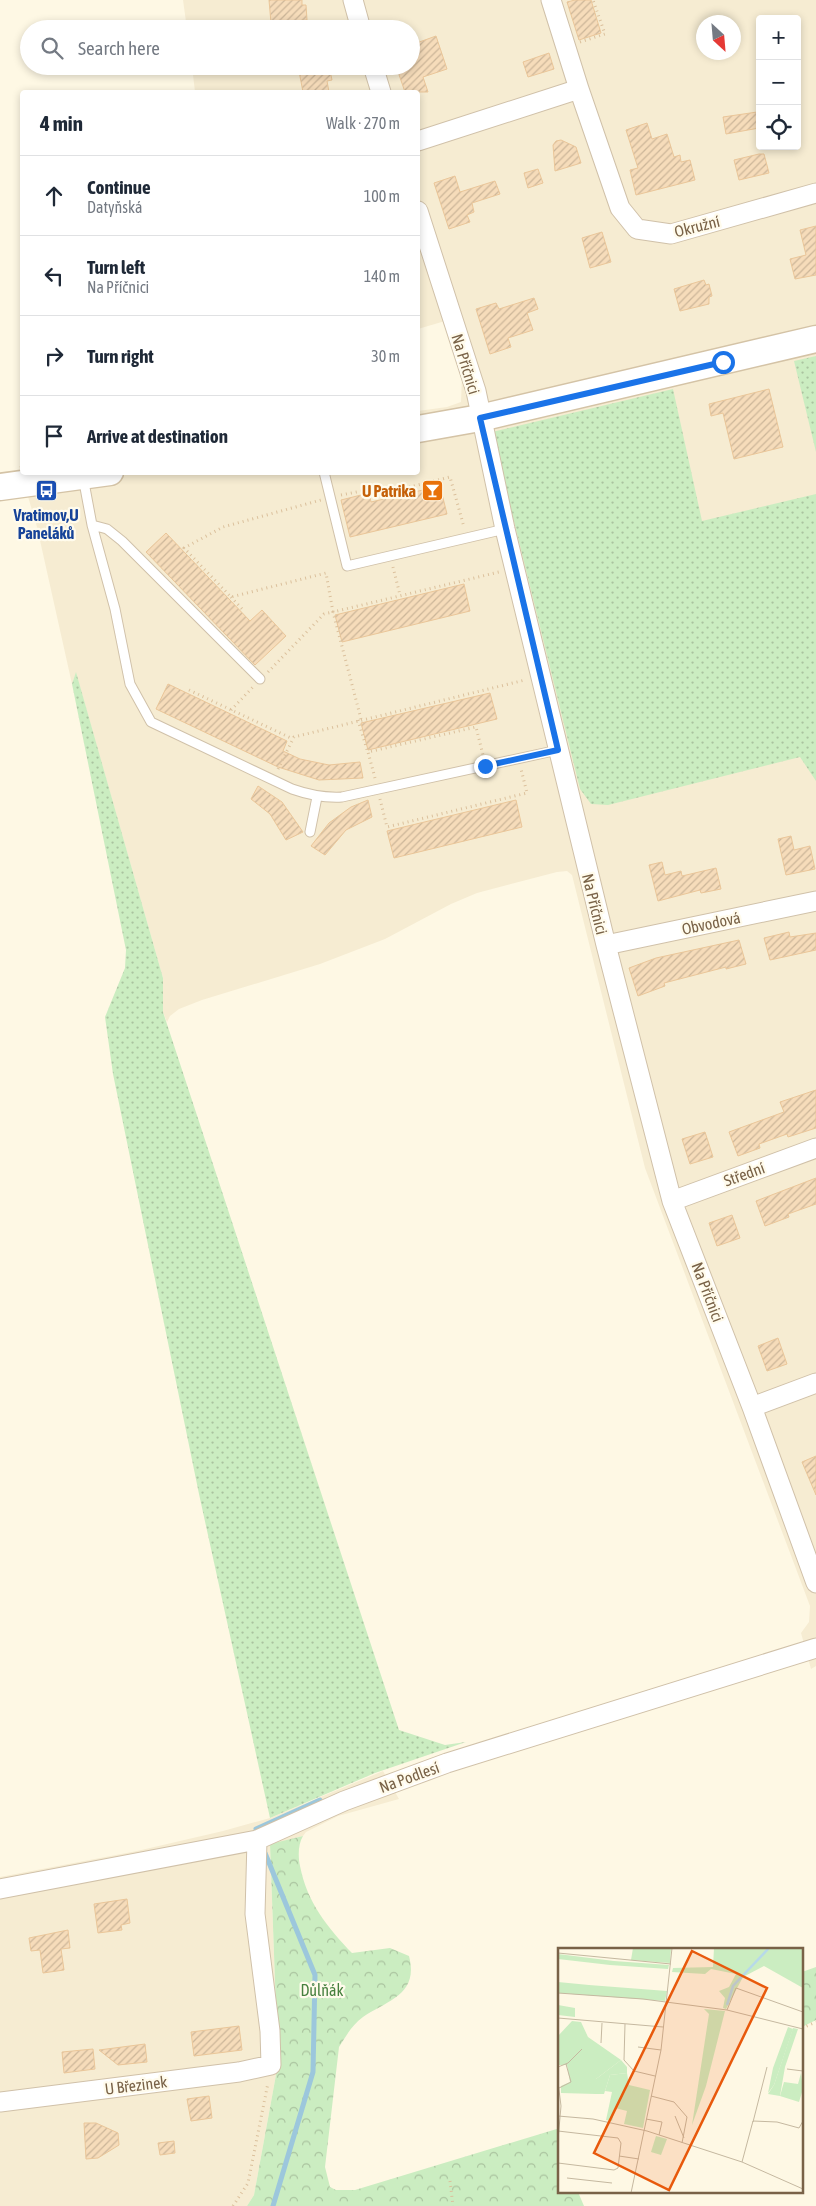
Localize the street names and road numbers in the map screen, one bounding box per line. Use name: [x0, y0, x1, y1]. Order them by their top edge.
street label: Okružní: [672, 212, 722, 240]
street label: Na Příčnici: [448, 332, 484, 396]
street label: Na Příčnici: [579, 872, 611, 936]
street label: Obvodová: [680, 908, 742, 938]
street label: Střední: [721, 1158, 767, 1190]
street label: Na Příčnici: [688, 1260, 728, 1324]
street label: Na Podlesí: [377, 1758, 442, 1796]
street label: U Březinek: [104, 2072, 168, 2098]

